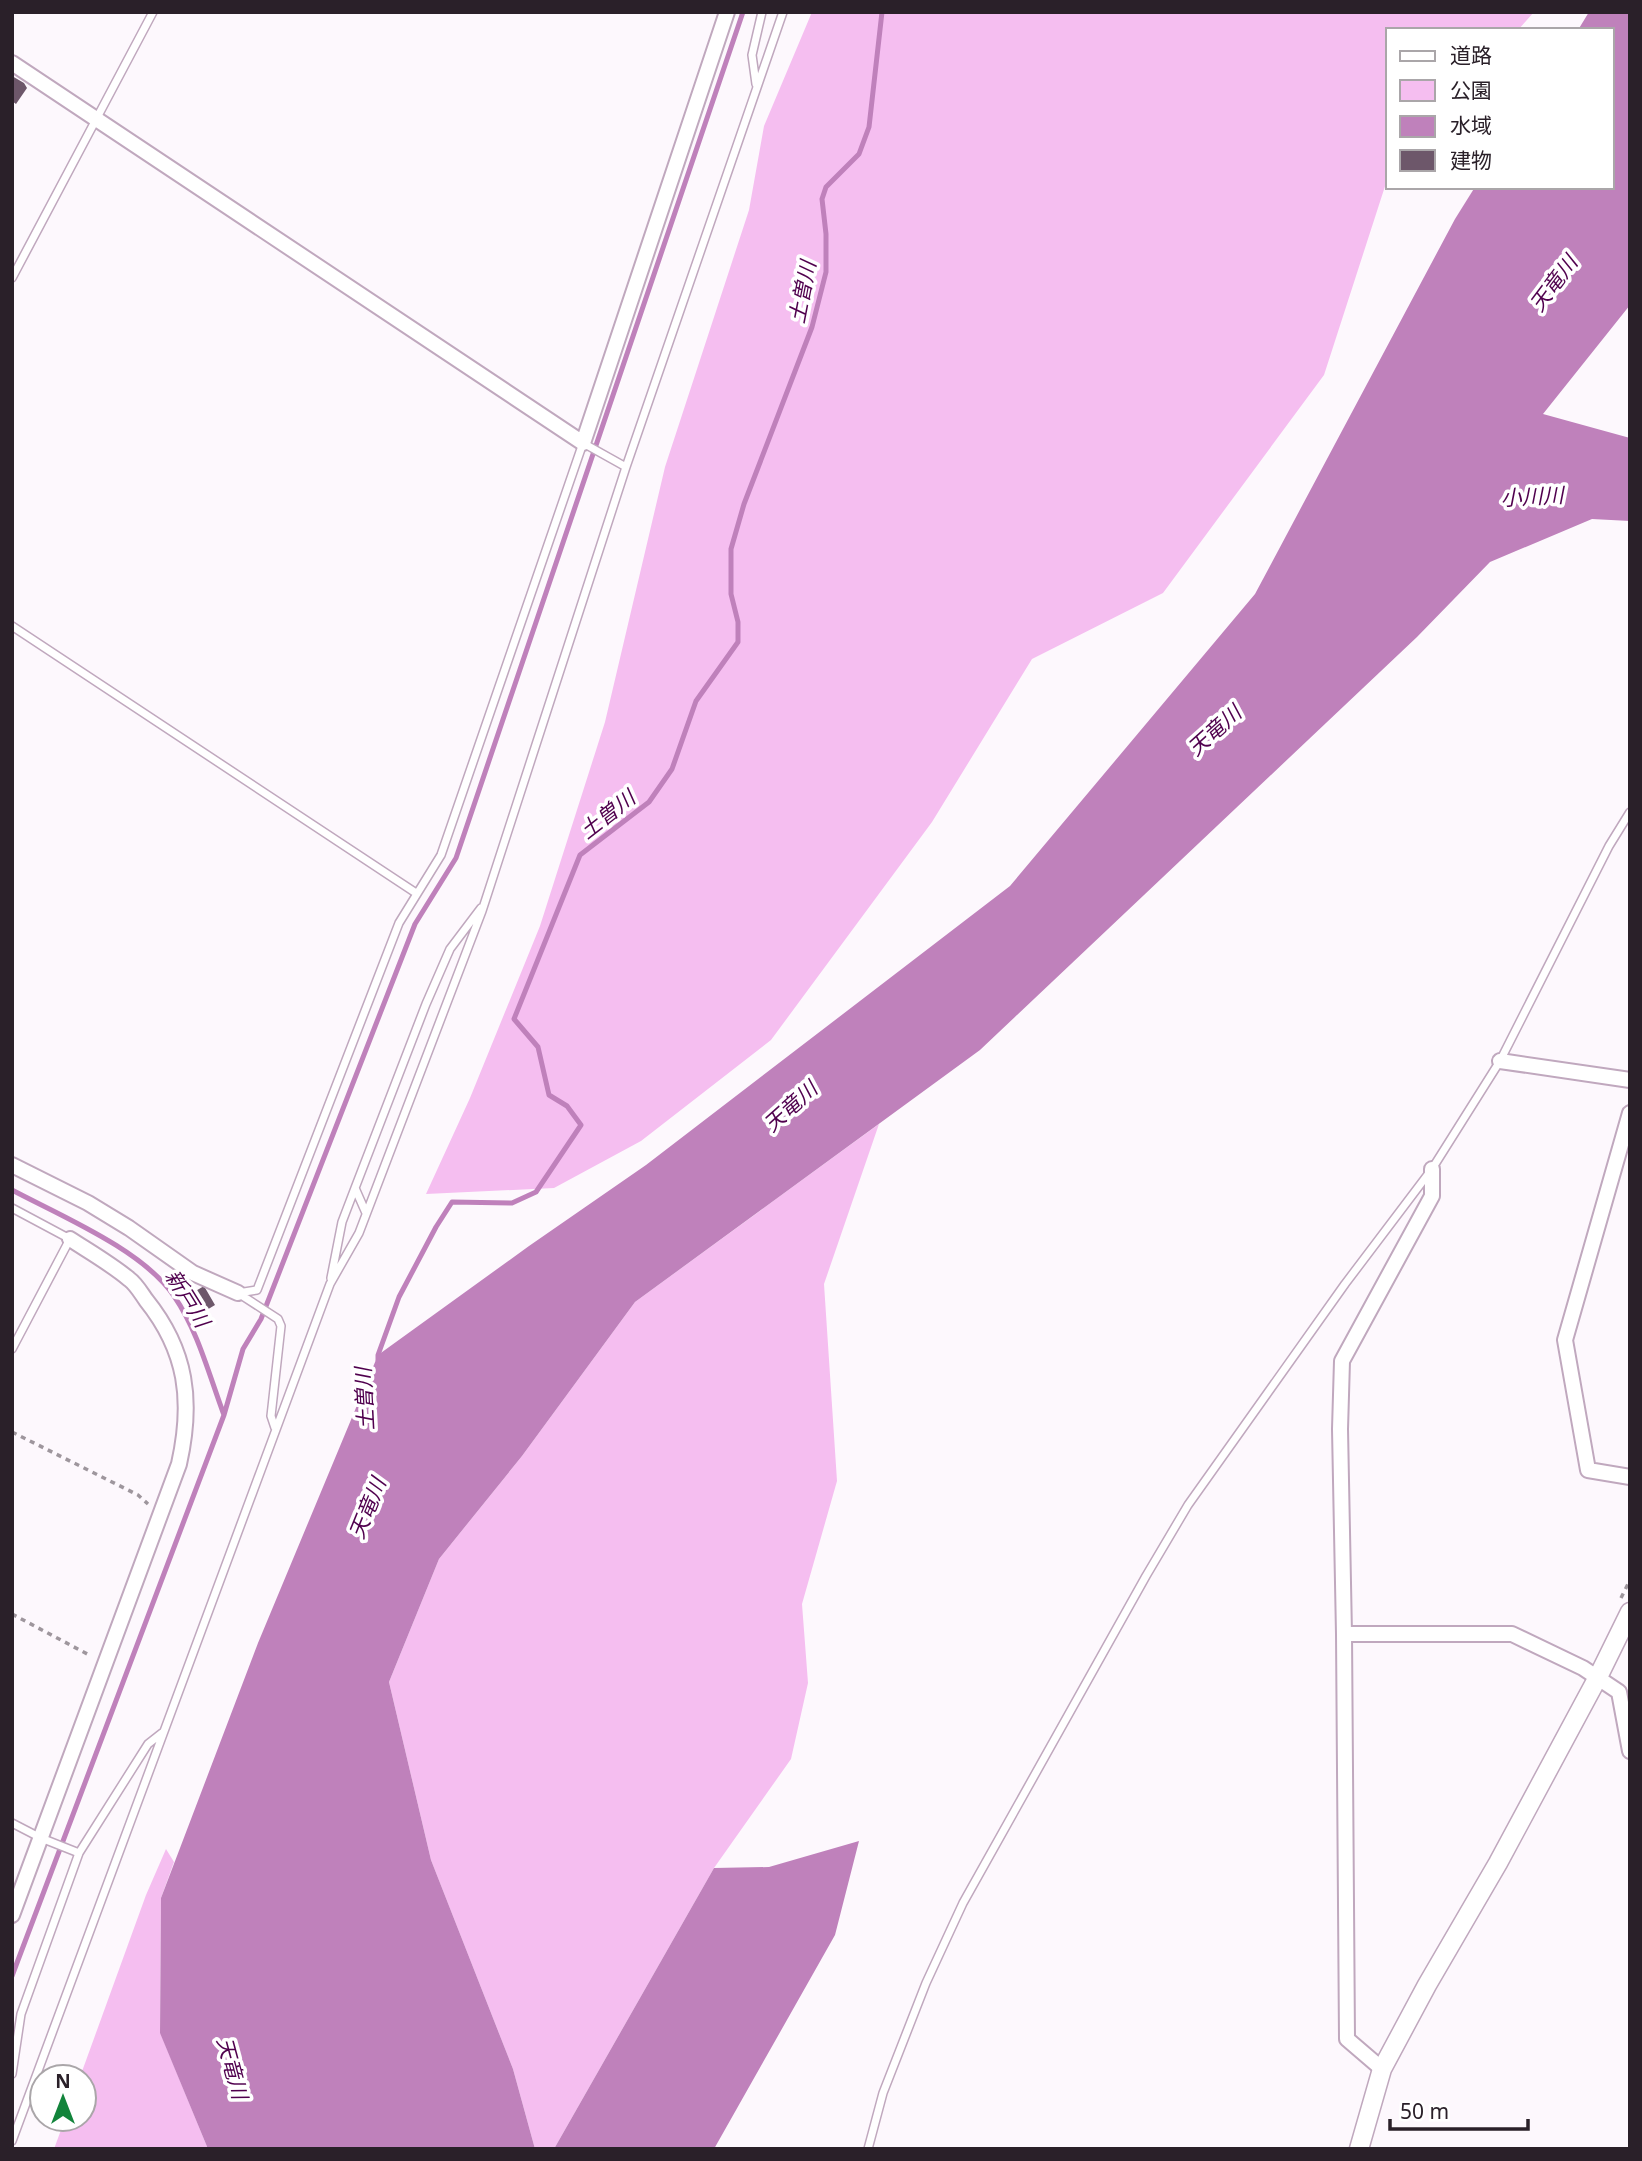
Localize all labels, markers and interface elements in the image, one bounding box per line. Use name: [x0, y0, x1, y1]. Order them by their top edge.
legend: [1386, 28, 1614, 189]
text: 道路: [1450, 41, 1492, 69]
text: 公園: [1450, 76, 1492, 104]
text: 水域: [1450, 111, 1492, 139]
text: 建物: [1450, 146, 1492, 174]
water label: 天竜川: [1523, 248, 1584, 317]
water label: 土曽川: [782, 256, 822, 326]
water label: 小川川: [1500, 480, 1566, 512]
water label: 天竜川: [1181, 697, 1248, 761]
water label: 土曽川: [574, 782, 642, 844]
water label: 天竜川: [757, 1073, 824, 1137]
water label: 新戸川: [159, 1264, 218, 1334]
water label: 土曽川: [348, 1365, 380, 1431]
water label: 天竜川: [342, 1472, 393, 1542]
water label: 天竜川: [211, 2034, 255, 2104]
north arrow: [28, 2063, 98, 2133]
text: N: [55, 2068, 71, 2094]
scale bar: [1390, 2088, 1528, 2132]
text: 50 m: [1400, 2097, 1449, 2125]

